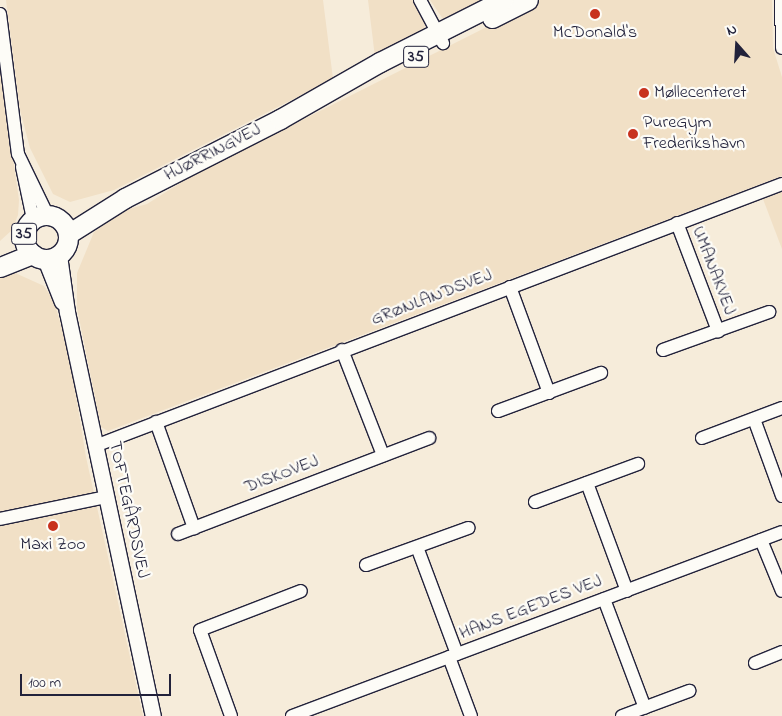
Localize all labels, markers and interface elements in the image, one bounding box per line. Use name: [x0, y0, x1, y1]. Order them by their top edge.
marker: McDonald's: [589, 8, 601, 20]
text: N: [724, 19, 740, 42]
north arrow: [712, 20, 762, 70]
place label: McDonald's: [553, 22, 637, 44]
road number: 35: [402, 44, 430, 70]
place label: Møllecenteret: [654, 82, 747, 104]
marker: Møllecenteret: [638, 87, 650, 99]
place label: PureGym Frederikshavn: [643, 113, 745, 156]
street label: HJØRRINGVEJ: [161, 119, 265, 187]
marker: PureGym Frederikshavn: [627, 128, 639, 140]
road number: 35: [10, 220, 38, 248]
street label: UMANAKVEJ: [686, 223, 740, 319]
street label: GRØNLANDSVEJ: [368, 265, 496, 331]
street label: TOFTEGÅRDSVEJ: [103, 439, 153, 581]
street label: DISKOVEJ: [242, 451, 322, 499]
marker: Maxi Zoo: [47, 520, 59, 532]
place label: Maxi Zoo: [20, 534, 86, 556]
street label: HANS EGEDES VEJ: [457, 571, 605, 645]
scale bar: [22, 664, 174, 696]
text: 100 m: [28, 672, 61, 694]

